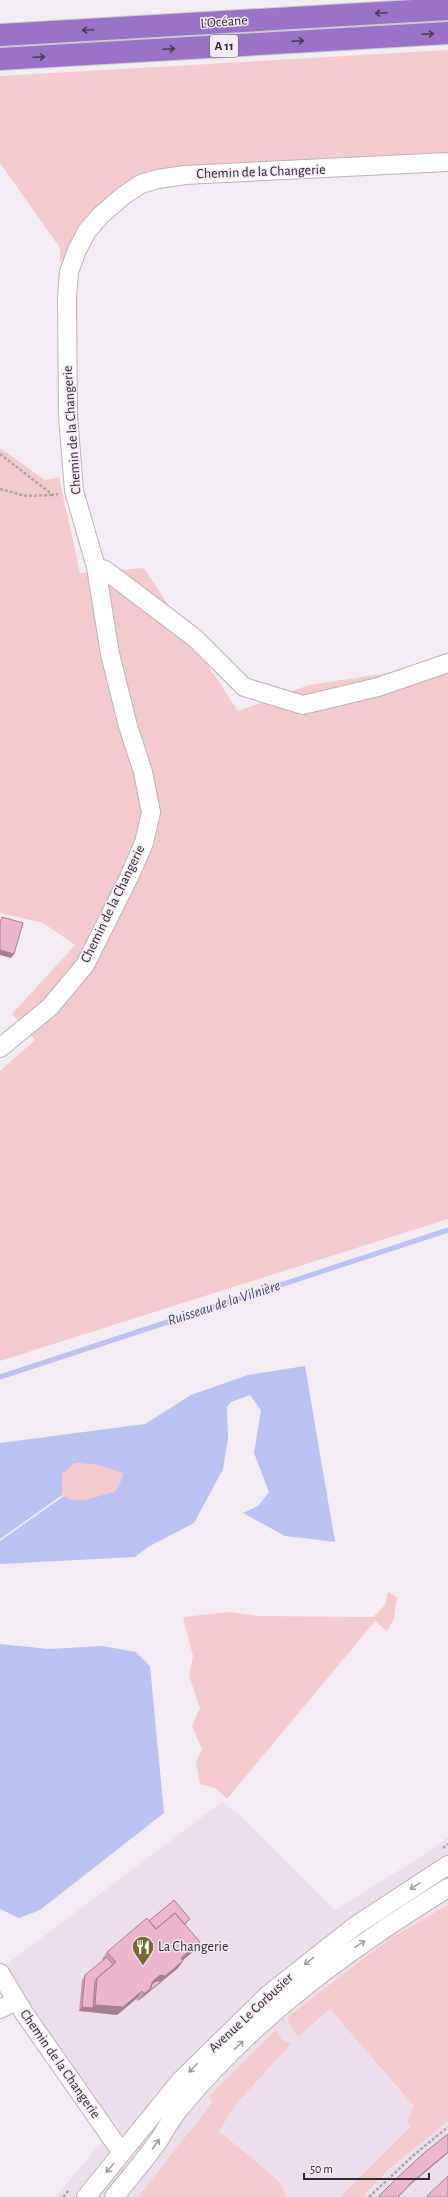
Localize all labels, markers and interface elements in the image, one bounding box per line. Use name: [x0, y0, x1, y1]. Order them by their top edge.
one-way arrow: [375, 9, 388, 16]
street label: L’Océane: [200, 13, 248, 31]
one-way arrow: [82, 27, 95, 34]
one-way arrow: [421, 30, 434, 38]
road number: A 11: [210, 35, 238, 57]
one-way arrow: [292, 38, 305, 45]
one-way arrow: [162, 45, 175, 53]
one-way arrow: [32, 53, 45, 60]
street label: Chemin de la Changerie: [196, 163, 326, 181]
street label: Chemin de la Changerie: [61, 365, 83, 495]
street label: Chemin de la Changerie: [78, 843, 148, 965]
water label: Ruisseau de la Vilnière: [166, 1278, 282, 1328]
one-way arrow: [410, 1882, 421, 1890]
restaurant icon: La Changerie: [130, 1934, 156, 1967]
place label: La Changerie: [158, 1940, 228, 1954]
one-way arrow: [354, 1940, 365, 1948]
one-way arrow: [303, 1956, 314, 1965]
street label: Avenue Le Corbusier: [206, 1970, 296, 2056]
street label: Chemin de la Changerie: [17, 2007, 103, 2121]
one-way arrow: [234, 2040, 244, 2050]
one-way arrow: [188, 2063, 198, 2073]
one-way arrow: [152, 2139, 160, 2150]
scale bar: [304, 2155, 429, 2181]
one-way arrow: [105, 2162, 114, 2173]
text: 50 m: [310, 2163, 333, 2175]

